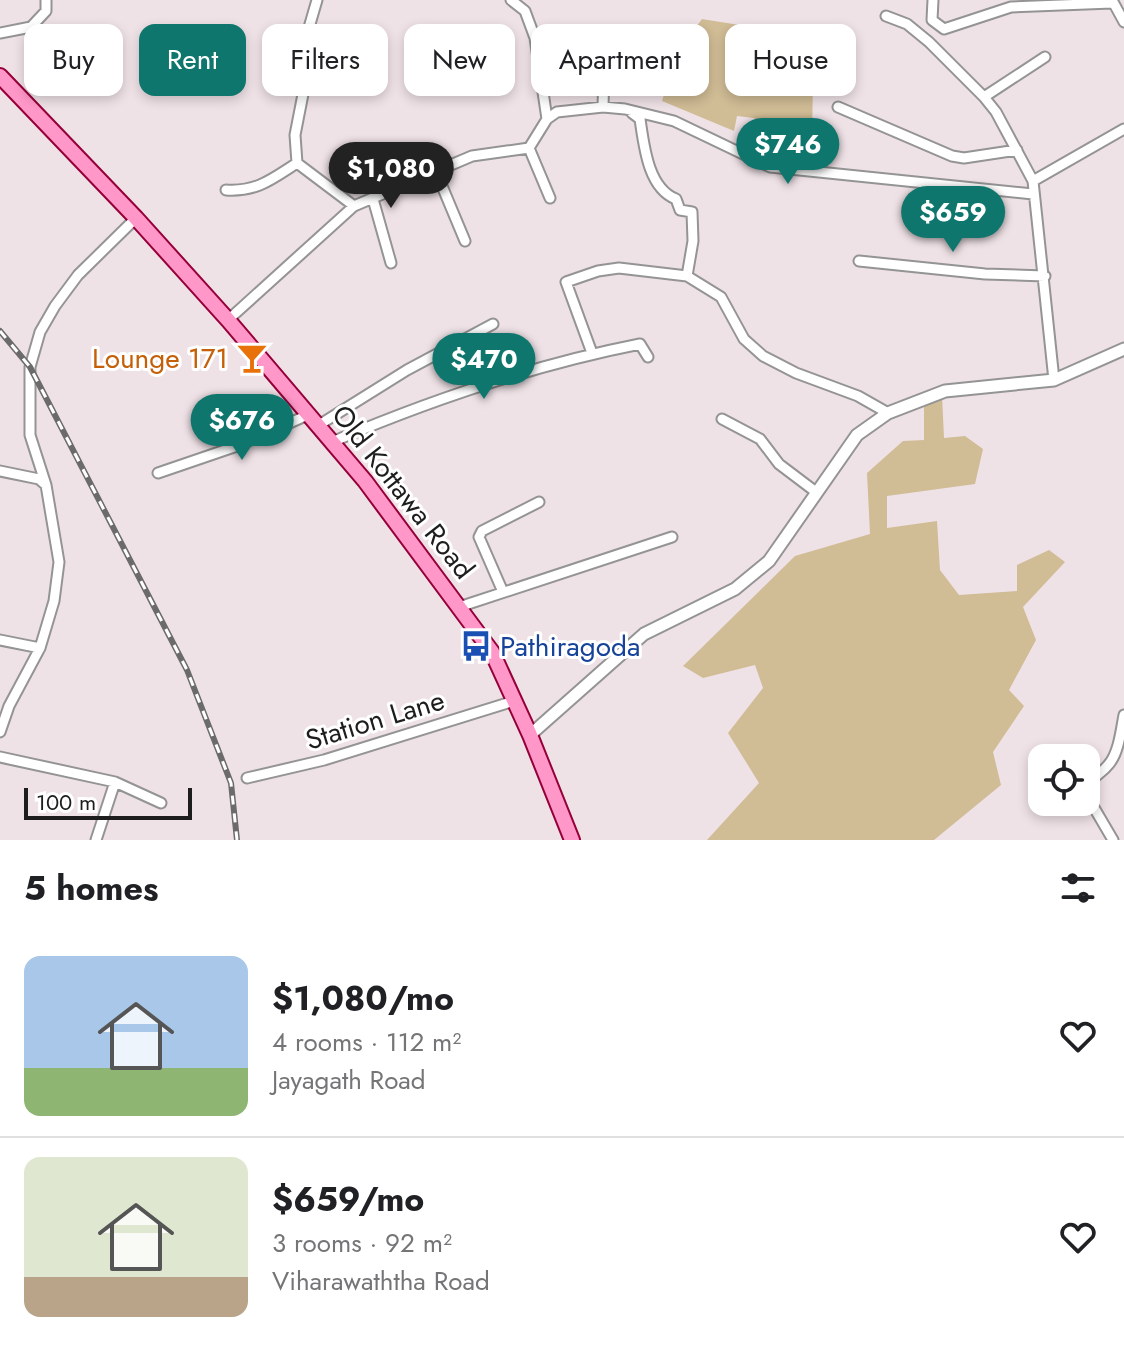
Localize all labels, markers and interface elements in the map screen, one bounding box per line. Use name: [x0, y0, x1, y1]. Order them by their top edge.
chip: Buy: [24, 24, 123, 96]
chip: Rent: [139, 24, 246, 96]
chip: Filters: [262, 24, 388, 96]
chip: New: [404, 24, 515, 96]
chip: Apartment: [531, 24, 709, 96]
chip: House: [725, 24, 856, 96]
pin: $746: [741, 118, 835, 186]
text: $746: [754, 125, 822, 163]
pin: $1,080: [326, 142, 456, 210]
text: $1,080: [347, 149, 435, 187]
pin: $659: [906, 186, 1000, 254]
text: $659: [919, 193, 987, 231]
pin: $470: [437, 333, 531, 401]
place label: Lounge 171: [92, 338, 228, 379]
text: $470: [450, 340, 518, 378]
bar icon: Lounge 171: [235, 341, 269, 375]
pin: $676: [195, 394, 289, 462]
street label: Old Kottawa Road: [322, 396, 484, 588]
text: $676: [209, 401, 275, 439]
place label: Pathiragoda: [500, 626, 640, 667]
bus stop icon: Pathiragoda: [459, 629, 493, 663]
street label: Station Lane: [301, 679, 449, 761]
map controls: [1028, 744, 1100, 816]
button: locate: [1028, 744, 1100, 816]
scale bar: [24, 784, 192, 820]
text: 100 m: [36, 786, 96, 818]
text: 5 homes: [24, 864, 158, 913]
icon: filters: [1056, 866, 1100, 910]
text: $1,080/mo: [272, 974, 454, 1023]
icon: home: [88, 988, 184, 1084]
icon: heart: [1056, 1014, 1100, 1058]
text: 4 rooms · 112 m²: [272, 1023, 461, 1061]
text: Jayagath Road: [272, 1061, 426, 1099]
text: $659/mo: [272, 1175, 424, 1224]
icon: home: [88, 1189, 184, 1285]
icon: heart: [1056, 1215, 1100, 1259]
text: 3 rooms · 92 m²: [272, 1224, 452, 1262]
text: Viharawaththa Road: [272, 1262, 490, 1300]

